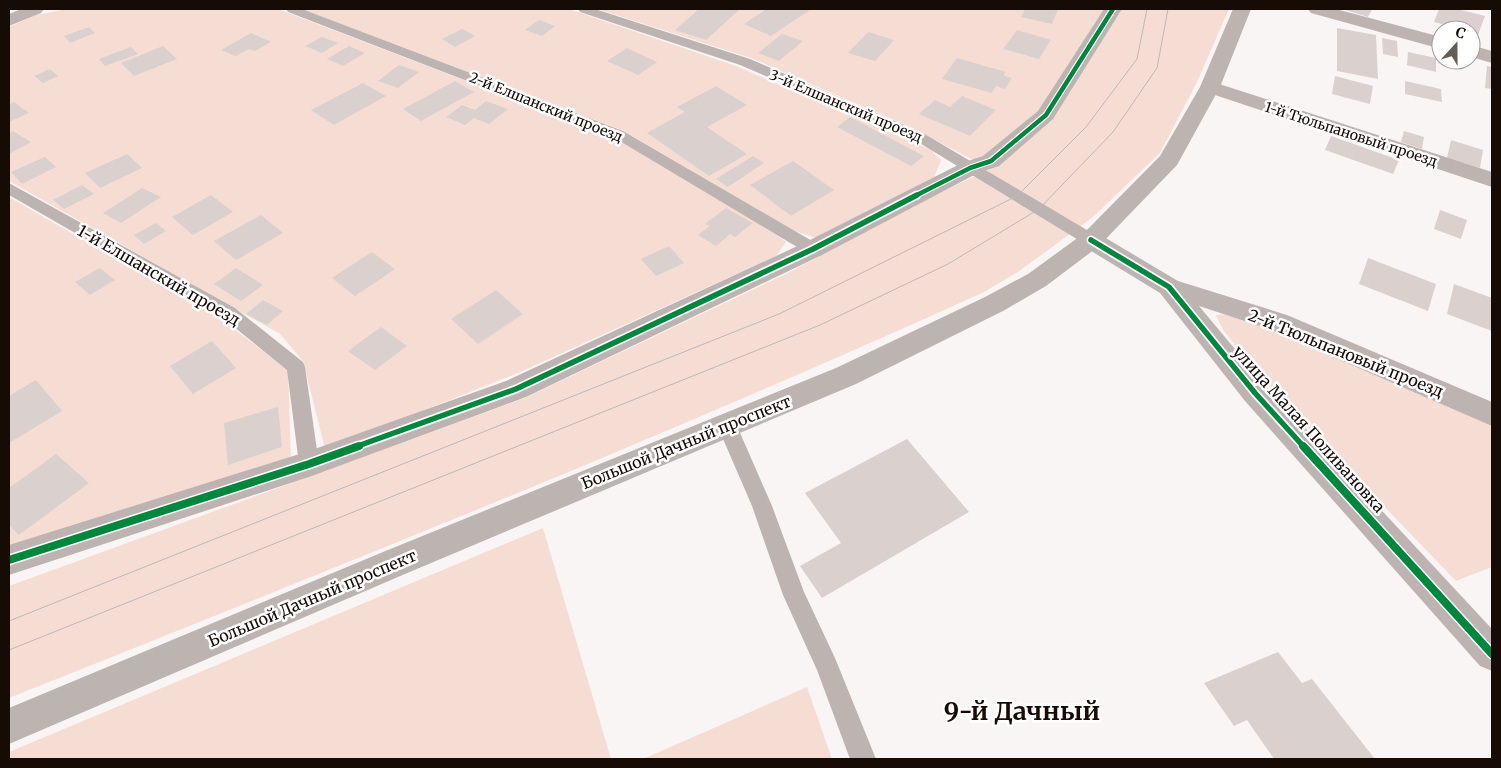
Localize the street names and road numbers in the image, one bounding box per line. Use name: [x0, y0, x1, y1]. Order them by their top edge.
street label: 3-й Елшанский проезд: [767, 66, 925, 146]
street label: 2-й Елшанский проезд: [467, 68, 625, 146]
street label: 1-й Тюльпановый проезд: [1262, 98, 1440, 171]
street label: 1-й Елшанский проезд: [74, 220, 244, 330]
street label: 2-й Тюльпановый проезд: [1246, 305, 1446, 401]
street label: улица Малая Поливановка: [1229, 341, 1390, 517]
street label: Большой Дачный проспект: [578, 391, 794, 493]
street label: Большой Дачный проспект: [205, 545, 419, 651]

